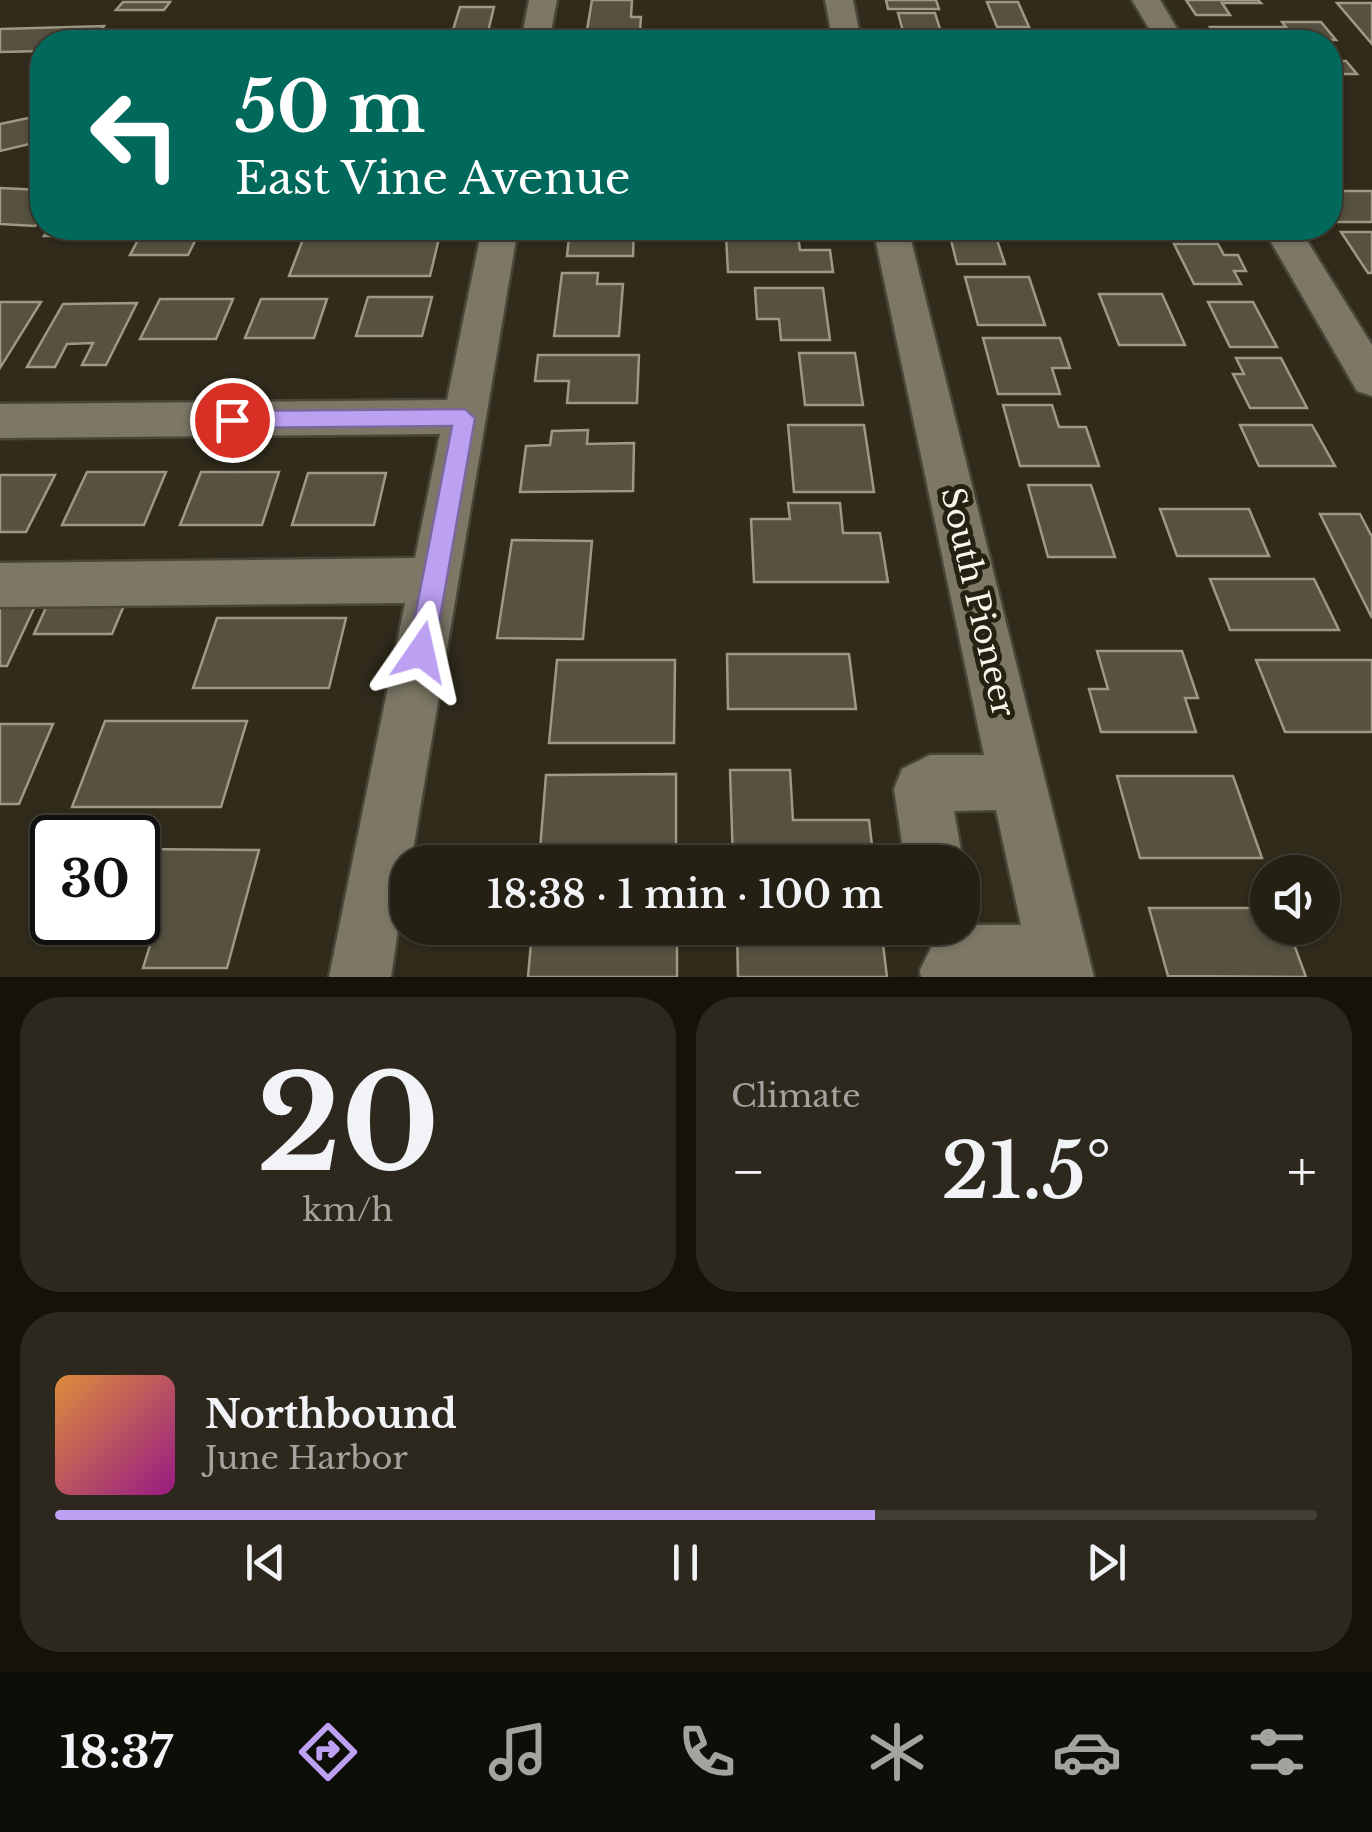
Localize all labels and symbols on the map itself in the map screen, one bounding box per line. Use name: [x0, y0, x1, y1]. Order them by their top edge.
pin: [190, 378, 275, 463]
street label: South Pioneer: [932, 483, 1024, 721]
position arrow: [369, 600, 473, 704]
speed limit sign: 30: [30, 815, 160, 945]

